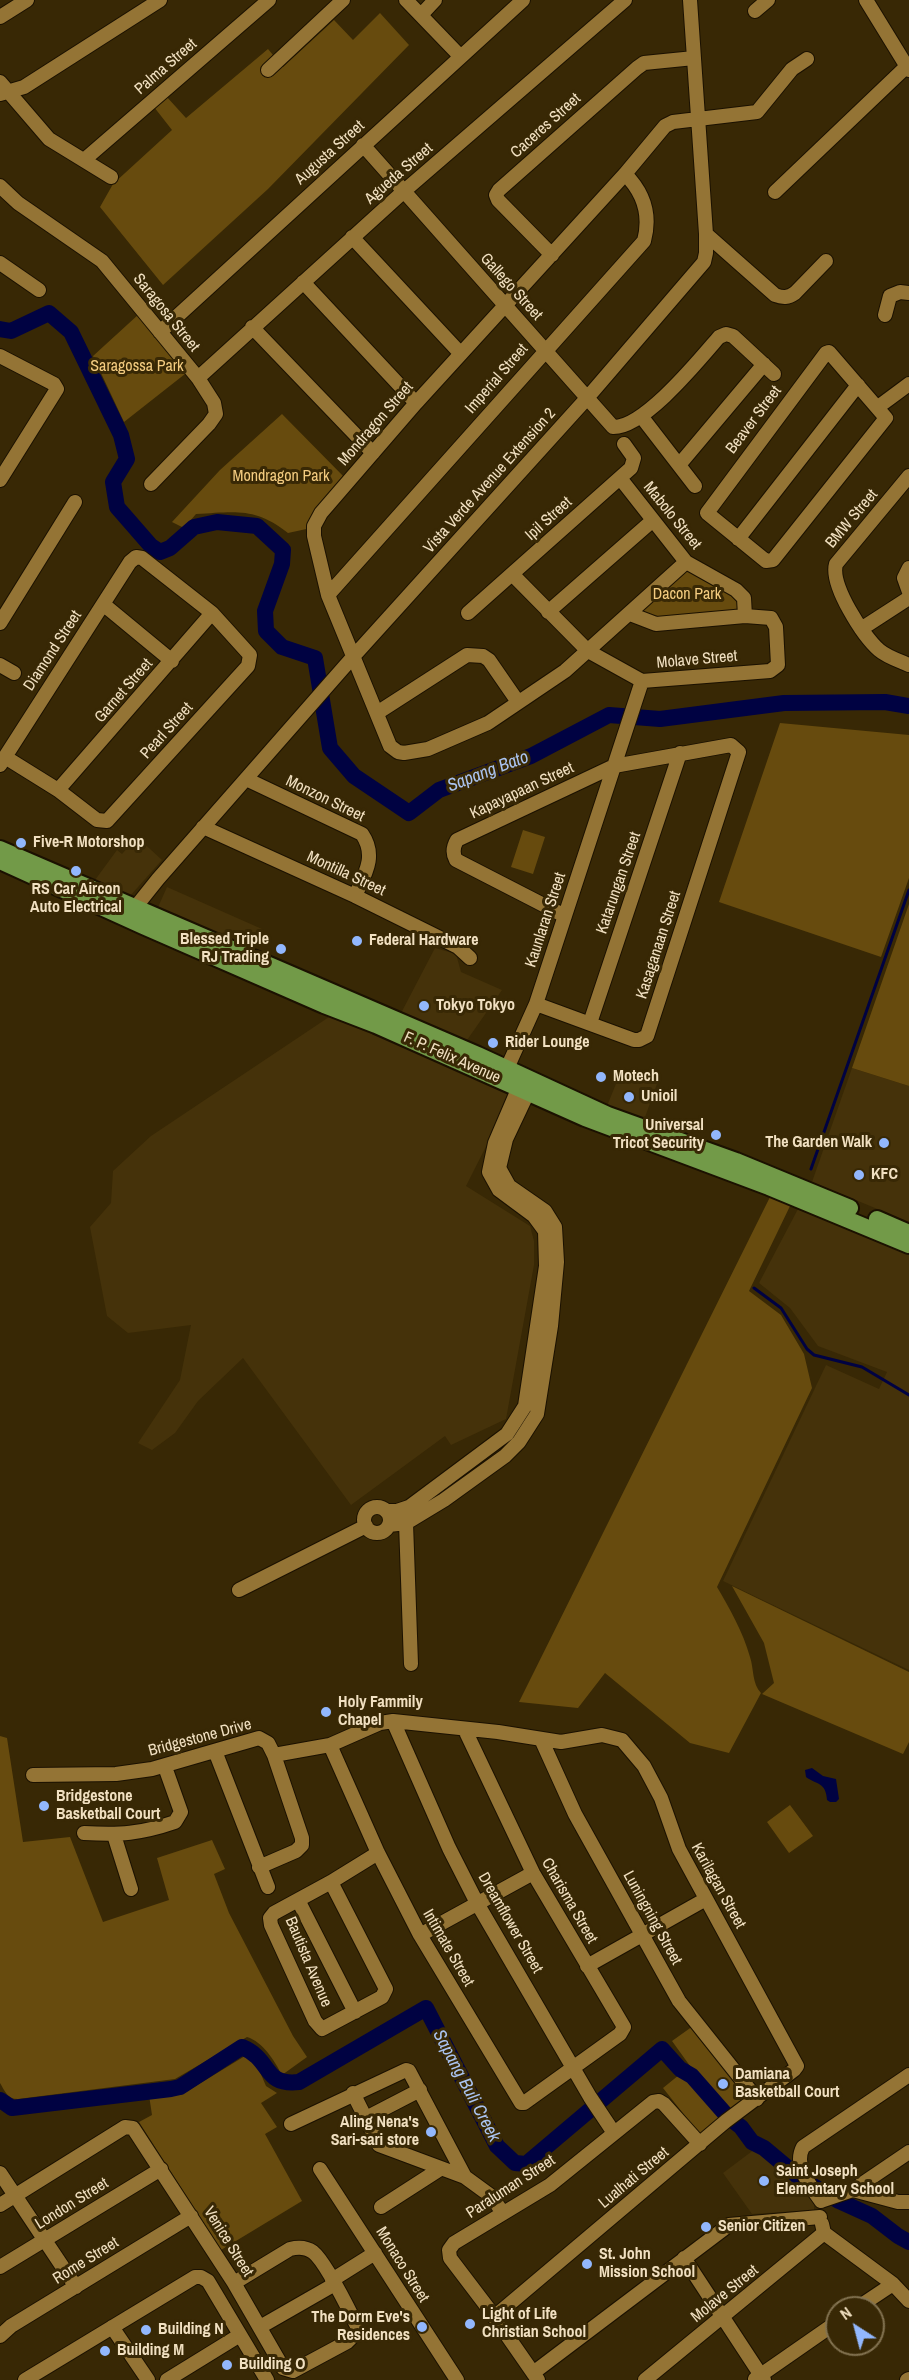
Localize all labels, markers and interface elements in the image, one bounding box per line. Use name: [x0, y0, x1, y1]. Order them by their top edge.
street label: Palma Street: [131, 35, 201, 99]
street label: Caceres Street: [507, 90, 585, 162]
street label: Augusta Street: [291, 117, 369, 189]
street label: Agueda Street: [361, 139, 437, 209]
street label: Gallego Street: [476, 249, 546, 325]
street label: Saragosa Street: [129, 270, 203, 356]
street label: Imperial Street: [462, 340, 532, 418]
park label: Saragossa Park: [90, 357, 184, 377]
street label: Mondragon Street: [334, 378, 418, 470]
street label: Beaver Street: [722, 382, 786, 458]
street label: Vista Verde Avenue Extension 2: [420, 405, 560, 557]
park label: Mondragon Park: [233, 467, 329, 487]
street label: Mabolo Street: [639, 478, 705, 554]
street label: BMW Street: [822, 486, 882, 552]
street label: Ipil Street: [522, 493, 576, 545]
park label: Dacon Park: [653, 585, 721, 605]
street label: Diamond Street: [20, 607, 86, 695]
street label: Molave Street: [656, 647, 738, 673]
street label: Garnet Street: [91, 655, 157, 727]
street label: Pearl Street: [137, 699, 197, 763]
water label: Sapang Bato: [444, 747, 532, 797]
street label: Kapayapaan Street: [467, 759, 577, 823]
street label: Monzon Street: [282, 772, 368, 826]
street label: Katarungan Street: [593, 830, 645, 936]
place label: Five-R Motorshop: [33, 833, 145, 853]
marker: Five-R Motorshop: [14, 836, 28, 850]
street label: Montilla Street: [304, 847, 388, 901]
marker: RS Car Aircon Auto Electrical: [69, 864, 83, 878]
street label: Kaunlaran Street: [522, 870, 570, 970]
place label: RS Car Aircon Auto Electrical: [30, 880, 122, 918]
street label: Kasaganaan Street: [633, 889, 685, 1001]
place label: Blessed Triple RJ Trading: [180, 930, 269, 968]
place label: Federal Hardware: [369, 931, 478, 951]
marker: Federal Hardware: [350, 934, 364, 948]
marker: Blessed Triple RJ Trading: [274, 942, 288, 956]
place label: Tokyo Tokyo: [436, 996, 515, 1016]
marker: Tokyo Tokyo: [417, 999, 431, 1013]
street label: F. P. Felix Avenue: [401, 1028, 503, 1088]
place label: Rider Lounge: [505, 1033, 590, 1053]
marker: Rider Lounge: [486, 1036, 500, 1050]
place label: Motech: [613, 1067, 659, 1087]
marker: Motech: [594, 1070, 608, 1084]
place label: Unioil: [641, 1087, 677, 1107]
marker: Unioil: [622, 1090, 636, 1104]
place label: Universal Tricot Security: [613, 1116, 704, 1154]
marker: Universal Tricot Security: [709, 1128, 723, 1142]
place label: The Garden Walk: [765, 1133, 872, 1153]
marker: The Garden Walk: [877, 1136, 891, 1150]
place label: KFC: [871, 1165, 898, 1185]
marker: KFC: [852, 1168, 866, 1182]
place label: Holy Fammily Chapel: [338, 1693, 423, 1731]
marker: Holy Fammily Chapel: [319, 1705, 333, 1719]
street label: Bridgestone Drive: [146, 1715, 254, 1761]
place label: Bridgestone Basketball Court: [56, 1787, 160, 1825]
marker: Bridgestone Basketball Court: [37, 1799, 51, 1813]
street label: Karilagan Street: [687, 1840, 749, 1932]
street label: Charisma Street: [537, 1855, 601, 1947]
street label: Luningning Street: [618, 1868, 686, 1968]
street label: Dreamflower Street: [473, 1869, 547, 1977]
street label: Intimate Street: [418, 1906, 478, 1990]
street label: Bautista Avenue: [280, 1914, 336, 2010]
water label: Sapang Buli Creek: [427, 2026, 505, 2146]
place label: Damiana Basketball Court: [735, 2065, 839, 2103]
marker: Damiana Basketball Court: [716, 2077, 730, 2091]
place label: Aling Nena's Sari-sari store: [331, 2113, 419, 2151]
marker: Aling Nena's Sari-sari store: [424, 2125, 438, 2139]
street label: Lualhati Street: [595, 2143, 673, 2213]
street label: Paraluman Street: [463, 2151, 559, 2223]
place label: Saint Joseph Elementary School: [776, 2162, 894, 2200]
street label: London Street: [32, 2174, 112, 2234]
marker: Saint Joseph Elementary School: [757, 2174, 771, 2188]
street label: Venice Street: [199, 2204, 257, 2280]
place label: Senior Citizen: [718, 2217, 805, 2237]
marker: Senior Citizen: [699, 2220, 713, 2234]
street label: Monaco Street: [371, 2224, 433, 2306]
street label: Rome Street: [50, 2233, 122, 2289]
place label: St. John Mission School: [599, 2245, 695, 2283]
marker: St. John Mission School: [580, 2257, 594, 2271]
street label: Molave Street: [688, 2261, 762, 2327]
north arrow: [825, 2296, 885, 2356]
text: N: [835, 2301, 856, 2325]
place label: Light of Life Christian School: [482, 2305, 586, 2343]
place label: The Dorm Eve's Residences: [311, 2308, 410, 2346]
marker: Light of Life Christian School: [463, 2317, 477, 2331]
place label: Building N: [158, 2320, 224, 2340]
marker: The Dorm Eve's Residences: [415, 2320, 429, 2334]
marker: Building N: [139, 2323, 153, 2337]
place label: Building M: [117, 2341, 184, 2361]
marker: Building M: [98, 2344, 112, 2358]
place label: Building O: [239, 2355, 305, 2375]
marker: Building O: [220, 2358, 234, 2372]

